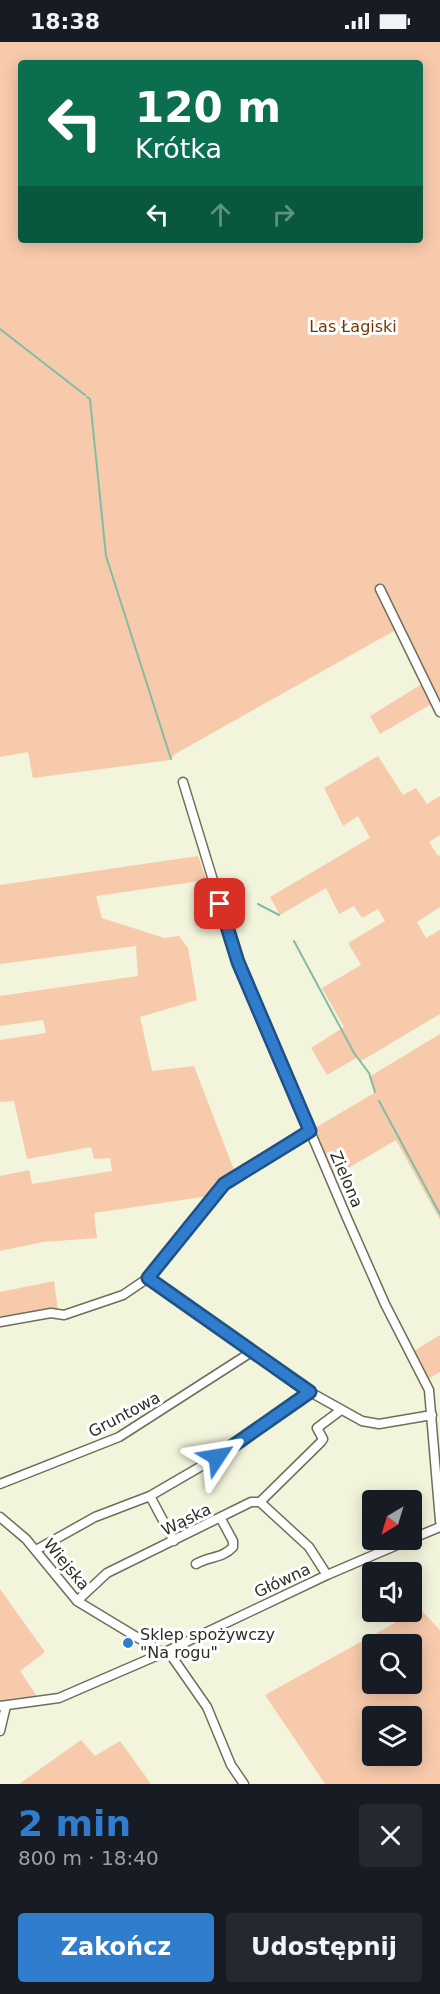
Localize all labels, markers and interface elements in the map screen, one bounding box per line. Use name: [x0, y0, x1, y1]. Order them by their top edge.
text: 18:38: [30, 9, 100, 34]
text: 120 m: [135, 83, 281, 132]
icon: left: [36, 84, 114, 162]
text: Krótka: [135, 133, 222, 164]
icon: left: [141, 198, 174, 231]
icon: ahead: [204, 198, 237, 231]
icon: right: [267, 198, 300, 231]
park label: Las Łagiski: [309, 317, 397, 336]
pin: [194, 878, 245, 929]
icon: arrive: [203, 887, 236, 920]
street label: Zielona: [326, 1148, 367, 1210]
street label: Gruntowa: [85, 1388, 163, 1441]
position arrow: [185, 1425, 249, 1489]
north arrow: [362, 1490, 422, 1550]
map controls: [362, 1490, 422, 1766]
street label: Wąska: [158, 1499, 214, 1540]
street label: Wiejska: [40, 1535, 94, 1594]
street label: Główna: [251, 1559, 313, 1602]
button: sound: [362, 1562, 422, 1622]
place label: Sklep spożywczy "Na rogu": [140, 1625, 275, 1662]
button: search: [362, 1634, 422, 1694]
marker: Sklep spożywczy "Na rogu": [121, 1636, 135, 1650]
button: layers: [362, 1706, 422, 1766]
text: 2 min: [18, 1803, 131, 1844]
button: close: [359, 1804, 422, 1867]
text: 800 m · 18:40: [18, 1846, 159, 1870]
button: Zakończ: [18, 1913, 214, 1982]
button: Udostępnij: [226, 1913, 422, 1982]

